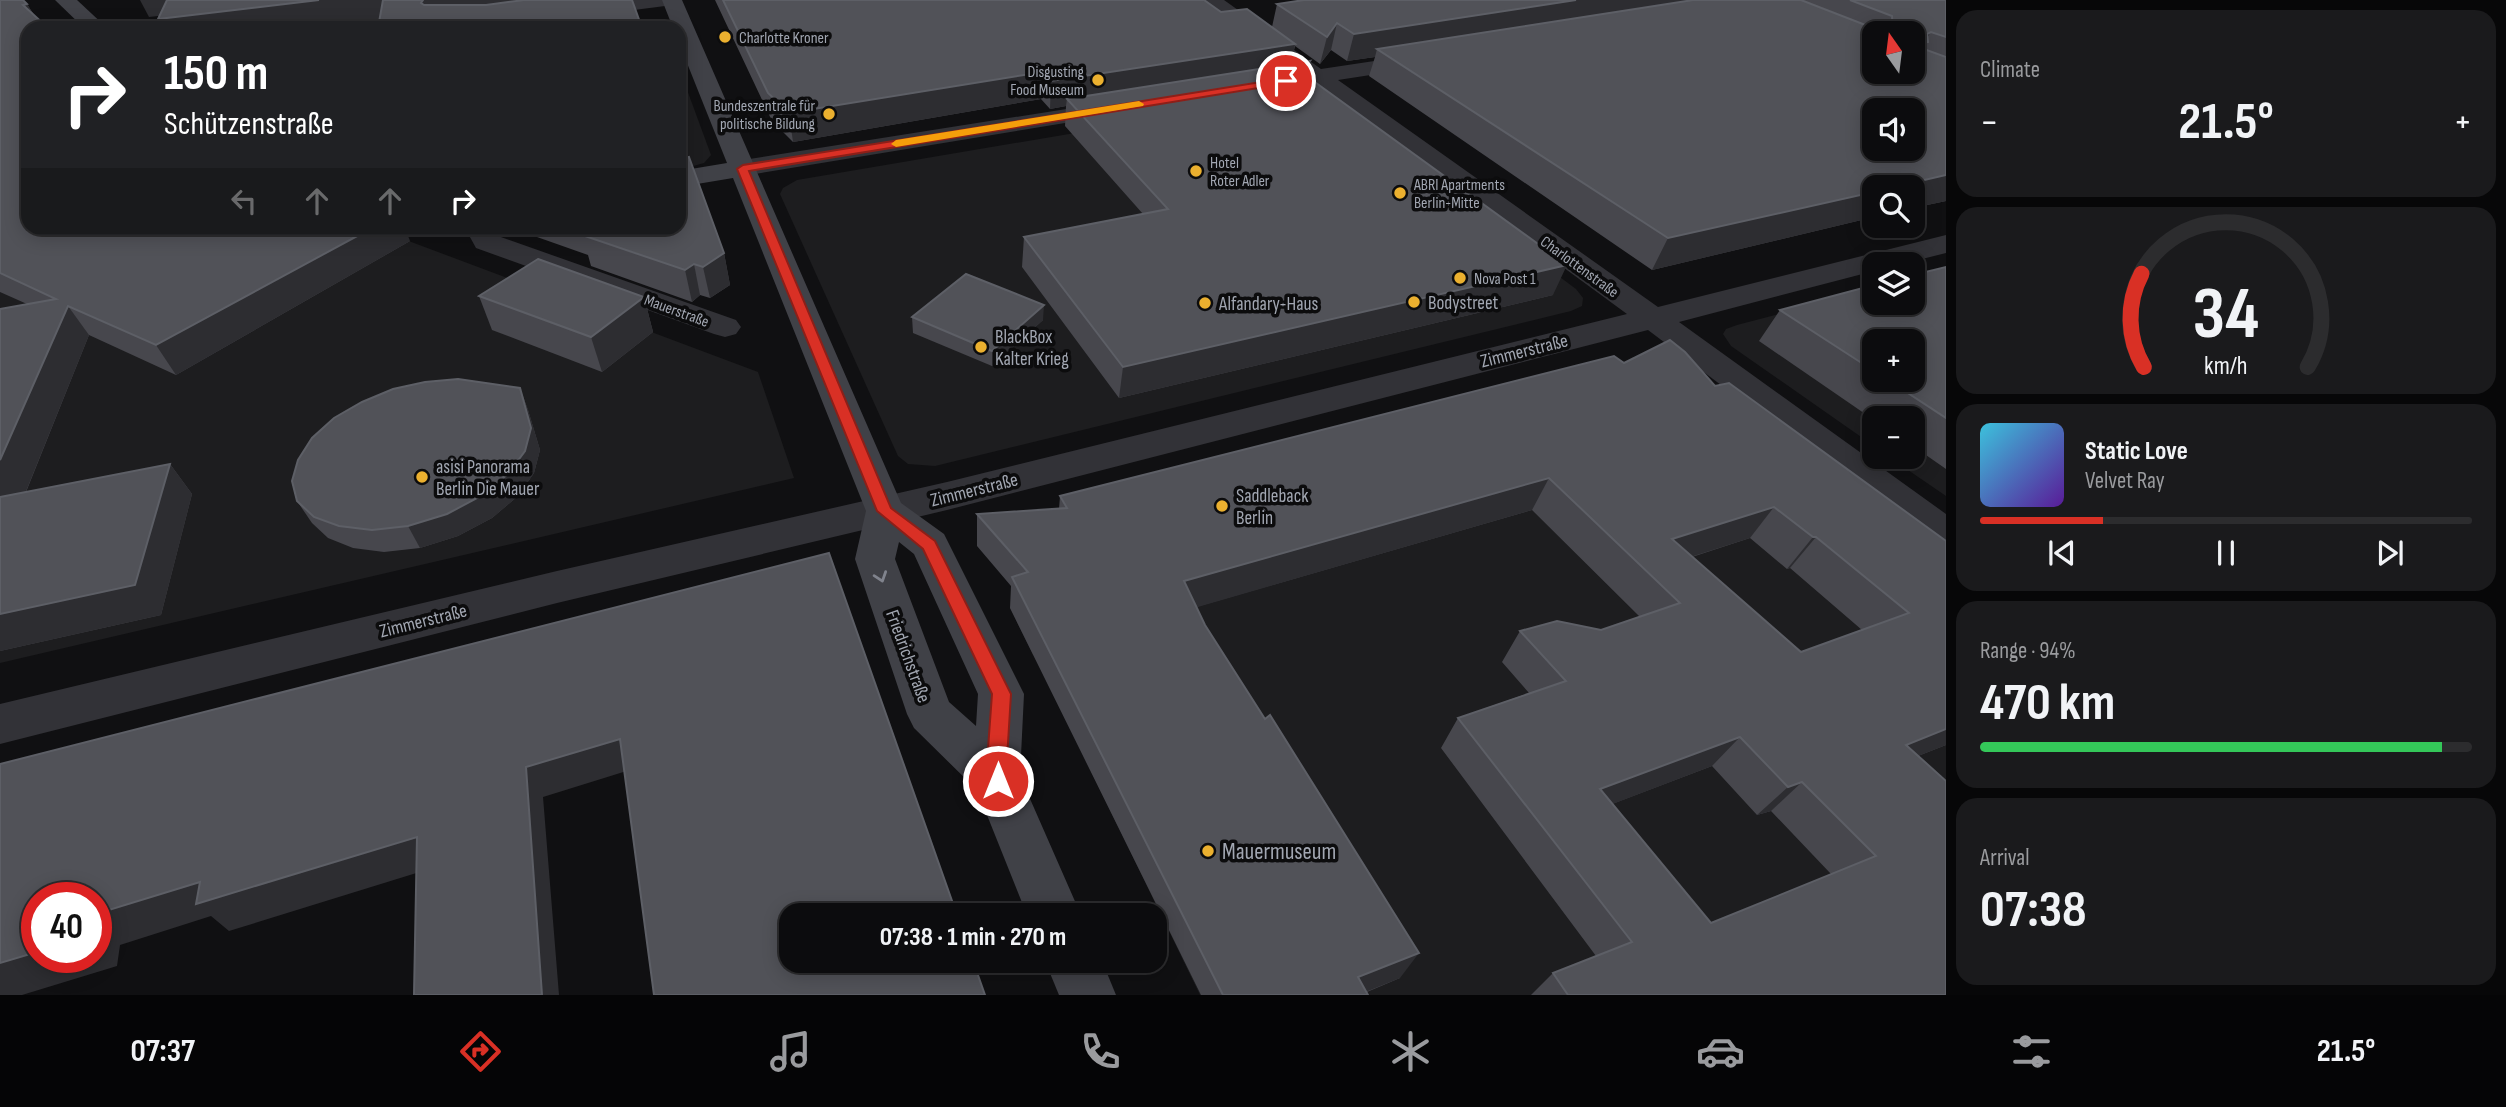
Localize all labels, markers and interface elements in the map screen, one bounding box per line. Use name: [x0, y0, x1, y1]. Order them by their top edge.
north arrow: [1862, 21, 1925, 84]
map controls: [1862, 21, 1925, 469]
marker: Charlotte Kroner: [717, 29, 733, 45]
place label: Charlotte Kroner: [739, 29, 829, 48]
text: 150 m: [164, 45, 268, 104]
icon: right: [49, 49, 140, 140]
pin: [1256, 51, 1316, 111]
text: Climate: [1980, 56, 2040, 84]
icon: arrive: [1267, 62, 1305, 100]
place label: Disgusting Food Museum: [1010, 63, 1084, 100]
marker: Disgusting Food Museum: [1090, 72, 1106, 88]
text: 21.5°: [2178, 91, 2274, 154]
place label: Bundeszentrale für politische Bildung: [714, 97, 815, 134]
button: sound: [1862, 98, 1925, 161]
text: −: [1980, 100, 1999, 145]
text: +: [2453, 100, 2472, 145]
text: Schützenstraße: [164, 105, 334, 144]
marker: Bundeszentrale für politische Bildung: [821, 106, 837, 122]
place label: Hotel Roter Adler: [1210, 154, 1270, 191]
marker: Hotel Roter Adler: [1188, 163, 1204, 179]
button: search: [1862, 175, 1925, 238]
place label: ABRI Apartments Berlin-Mitte: [1413, 176, 1505, 213]
icon: left: [225, 182, 263, 220]
icon: ahead: [298, 182, 336, 220]
icon: ahead: [371, 182, 409, 220]
icon: right: [444, 182, 482, 220]
marker: ABRI Apartments Berlin-Mitte: [1392, 185, 1408, 201]
street label: Charlottenstraße: [1536, 232, 1622, 302]
button: layers: [1862, 252, 1925, 315]
marker: Nova Post 1: [1452, 270, 1468, 286]
place label: Nova Post 1: [1474, 270, 1536, 289]
text: 34: [2193, 271, 2259, 359]
street label: Mauerstraße: [642, 291, 711, 332]
place label: Bodystreet: [1428, 292, 1499, 315]
place label: Alfandary-Haus: [1218, 293, 1318, 316]
marker: Bodystreet: [1406, 294, 1422, 310]
marker: Alfandary-Haus: [1197, 295, 1213, 311]
place label: BlackBox Kalter Krieg: [995, 326, 1069, 371]
street label: Zimmerstraße: [1478, 329, 1570, 373]
button: +: [1862, 329, 1925, 392]
marker: BlackBox Kalter Krieg: [973, 339, 989, 355]
text: km/h: [2204, 350, 2248, 381]
button: −: [1862, 406, 1925, 469]
text: Static Love: [2085, 436, 2188, 467]
place label: asisi Panorama Berlin Die Mauer: [436, 456, 540, 501]
text: Velvet Ray: [2085, 467, 2165, 495]
street label: Zimmerstraße: [928, 468, 1020, 512]
marker: asisi Panorama Berlin Die Mauer: [414, 469, 430, 485]
place label: Saddleback Berlin: [1236, 485, 1309, 530]
marker: Saddleback Berlin: [1214, 498, 1230, 514]
icon: previous: [2043, 534, 2081, 572]
icon: pause: [2207, 534, 2245, 572]
icon: next: [2371, 534, 2409, 572]
one-way arrow: [873, 571, 887, 583]
street label: Zimmerstraße: [377, 599, 469, 643]
street label: Friedrichstraße: [880, 607, 935, 706]
text: Range · 94%: [1980, 637, 2076, 665]
text: 470 km: [1980, 672, 2115, 735]
position arrow: [961, 744, 1035, 818]
place label: Mauermuseum: [1222, 838, 1336, 866]
marker: Mauermuseum: [1200, 843, 1216, 859]
text: Arrival: [1980, 844, 2029, 872]
text: 07:38: [1980, 879, 2087, 942]
speed limit sign: 40: [21, 882, 112, 973]
text: 07:38 · 1 min · 270 m: [880, 922, 1066, 953]
icon: directions: [456, 1027, 505, 1076]
icon: music: [766, 1027, 815, 1076]
icon: phone: [1076, 1027, 1125, 1076]
icon: climate: [1386, 1027, 1435, 1076]
icon: car: [1696, 1027, 1745, 1076]
icon: filters: [2007, 1027, 2056, 1076]
text: 07:37: [131, 1032, 195, 1071]
text: 21.5°: [2317, 1032, 2375, 1071]

